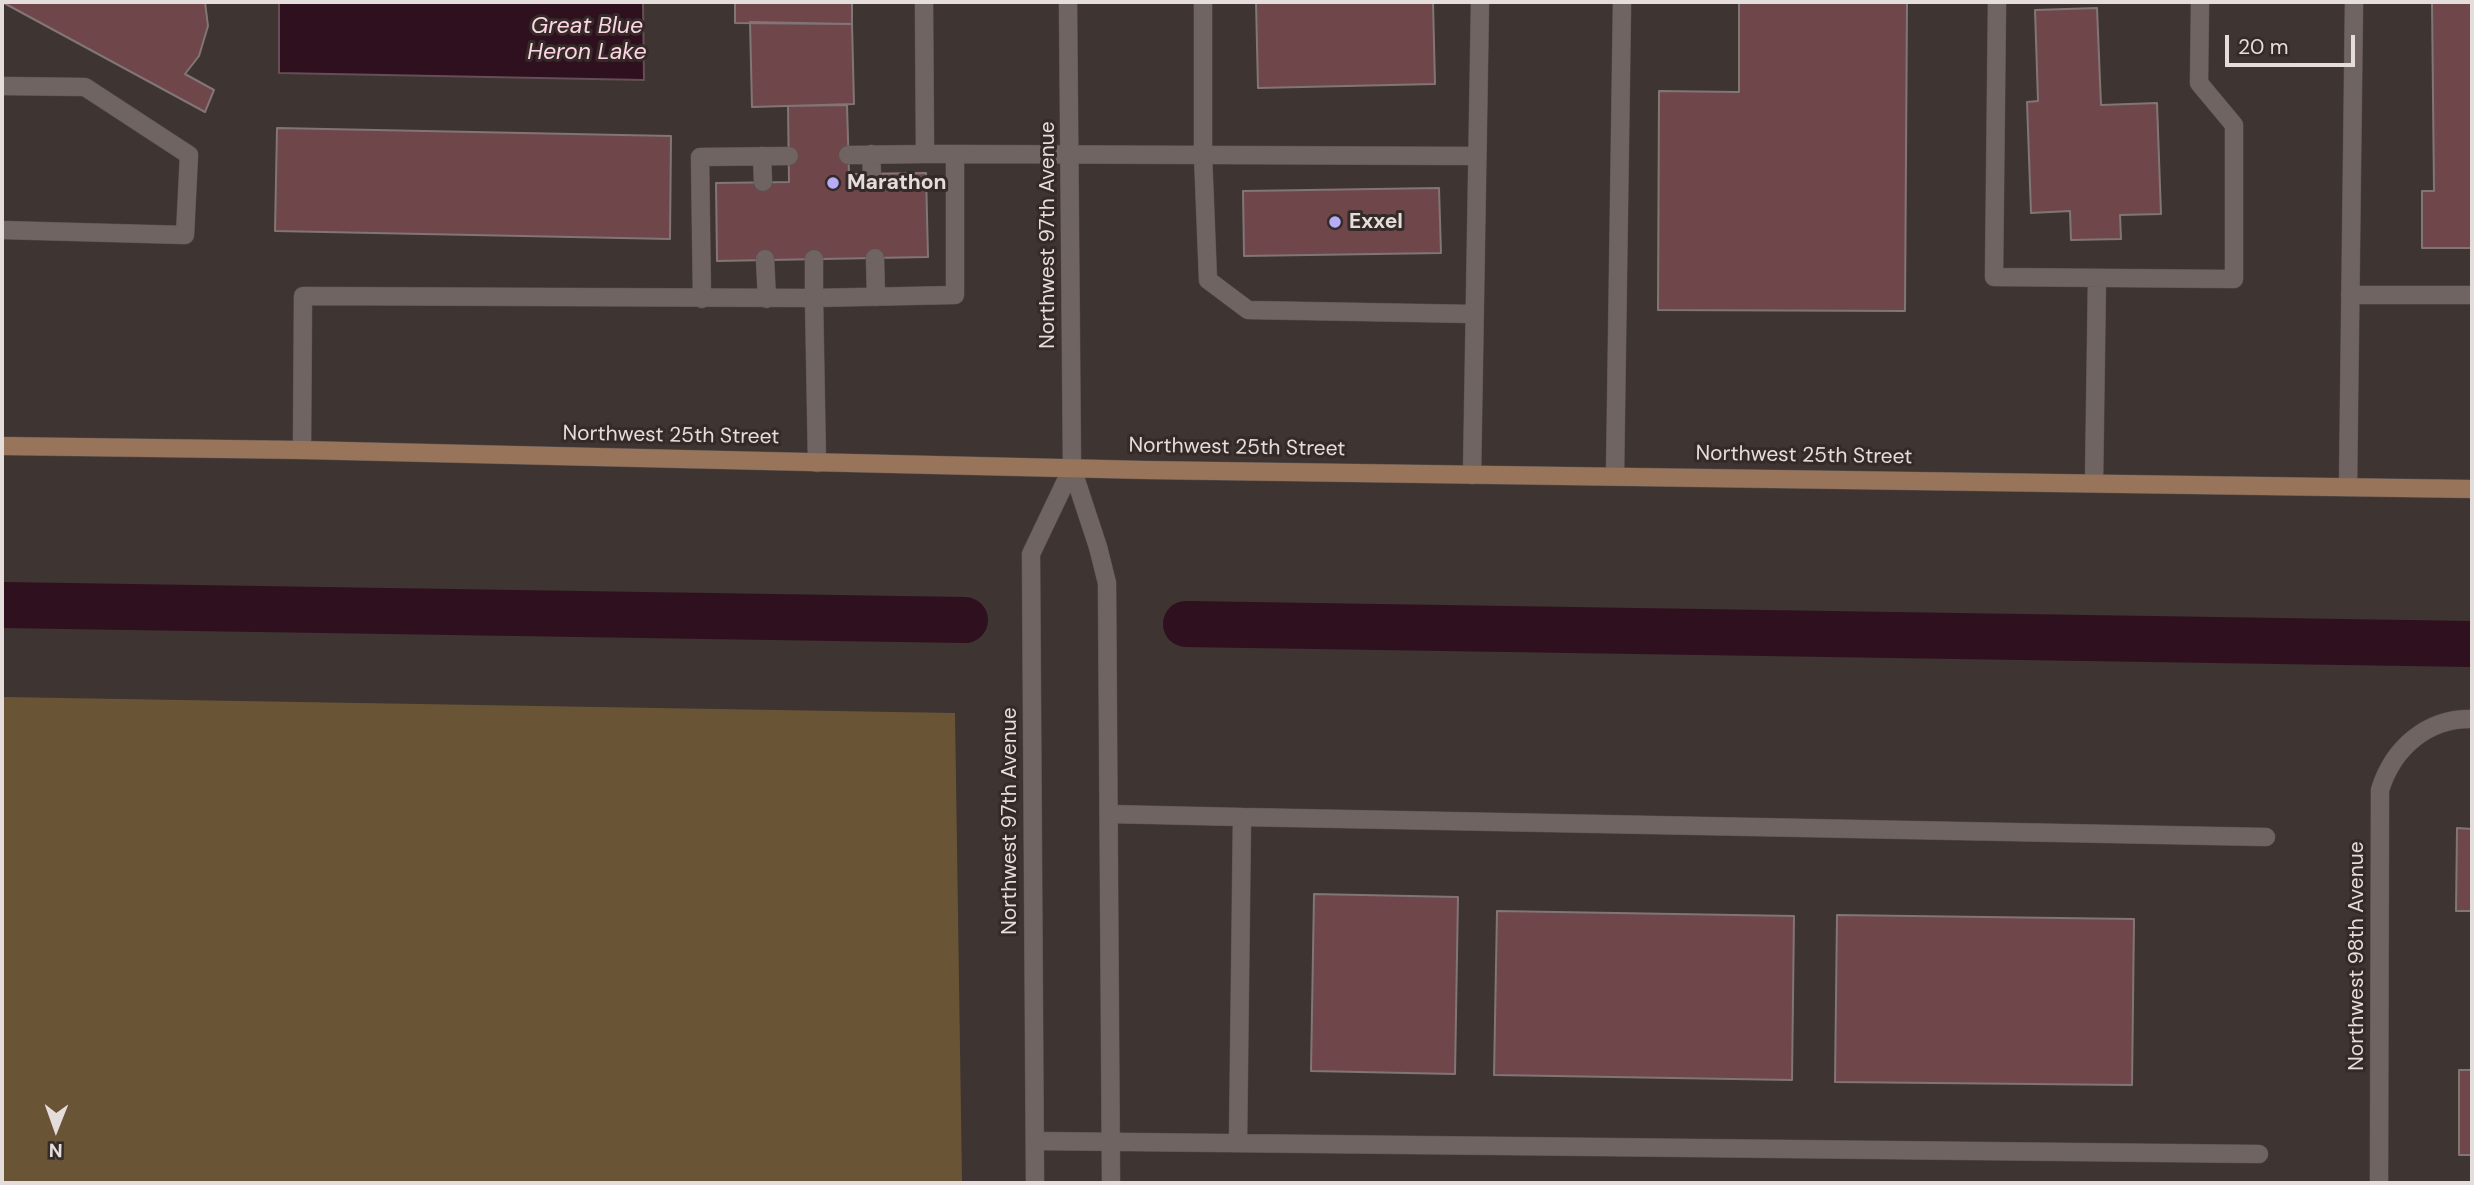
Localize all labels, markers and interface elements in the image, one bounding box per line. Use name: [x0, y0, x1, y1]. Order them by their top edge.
water label: Great Blue Heron Lake: [527, 13, 647, 67]
scale bar: [2229, 21, 2358, 65]
text: 20 m: [2238, 33, 2289, 61]
street label: Northwest 97th Avenue: [1035, 121, 1061, 349]
place label: Marathon: [847, 170, 947, 196]
marker: Marathon: [825, 175, 841, 191]
place label: Exxel: [1349, 209, 1403, 235]
marker: Exxel: [1327, 214, 1343, 230]
street label: Northwest 25th Street: [562, 422, 780, 450]
street label: Northwest 25th Street: [1128, 434, 1346, 462]
street label: Northwest 25th Street: [1695, 442, 1913, 470]
street label: Northwest 97th Avenue: [997, 707, 1023, 935]
street label: Northwest 98th Avenue: [2344, 841, 2370, 1071]
north arrow: [21, 1094, 91, 1164]
text: N: [48, 1138, 63, 1163]

